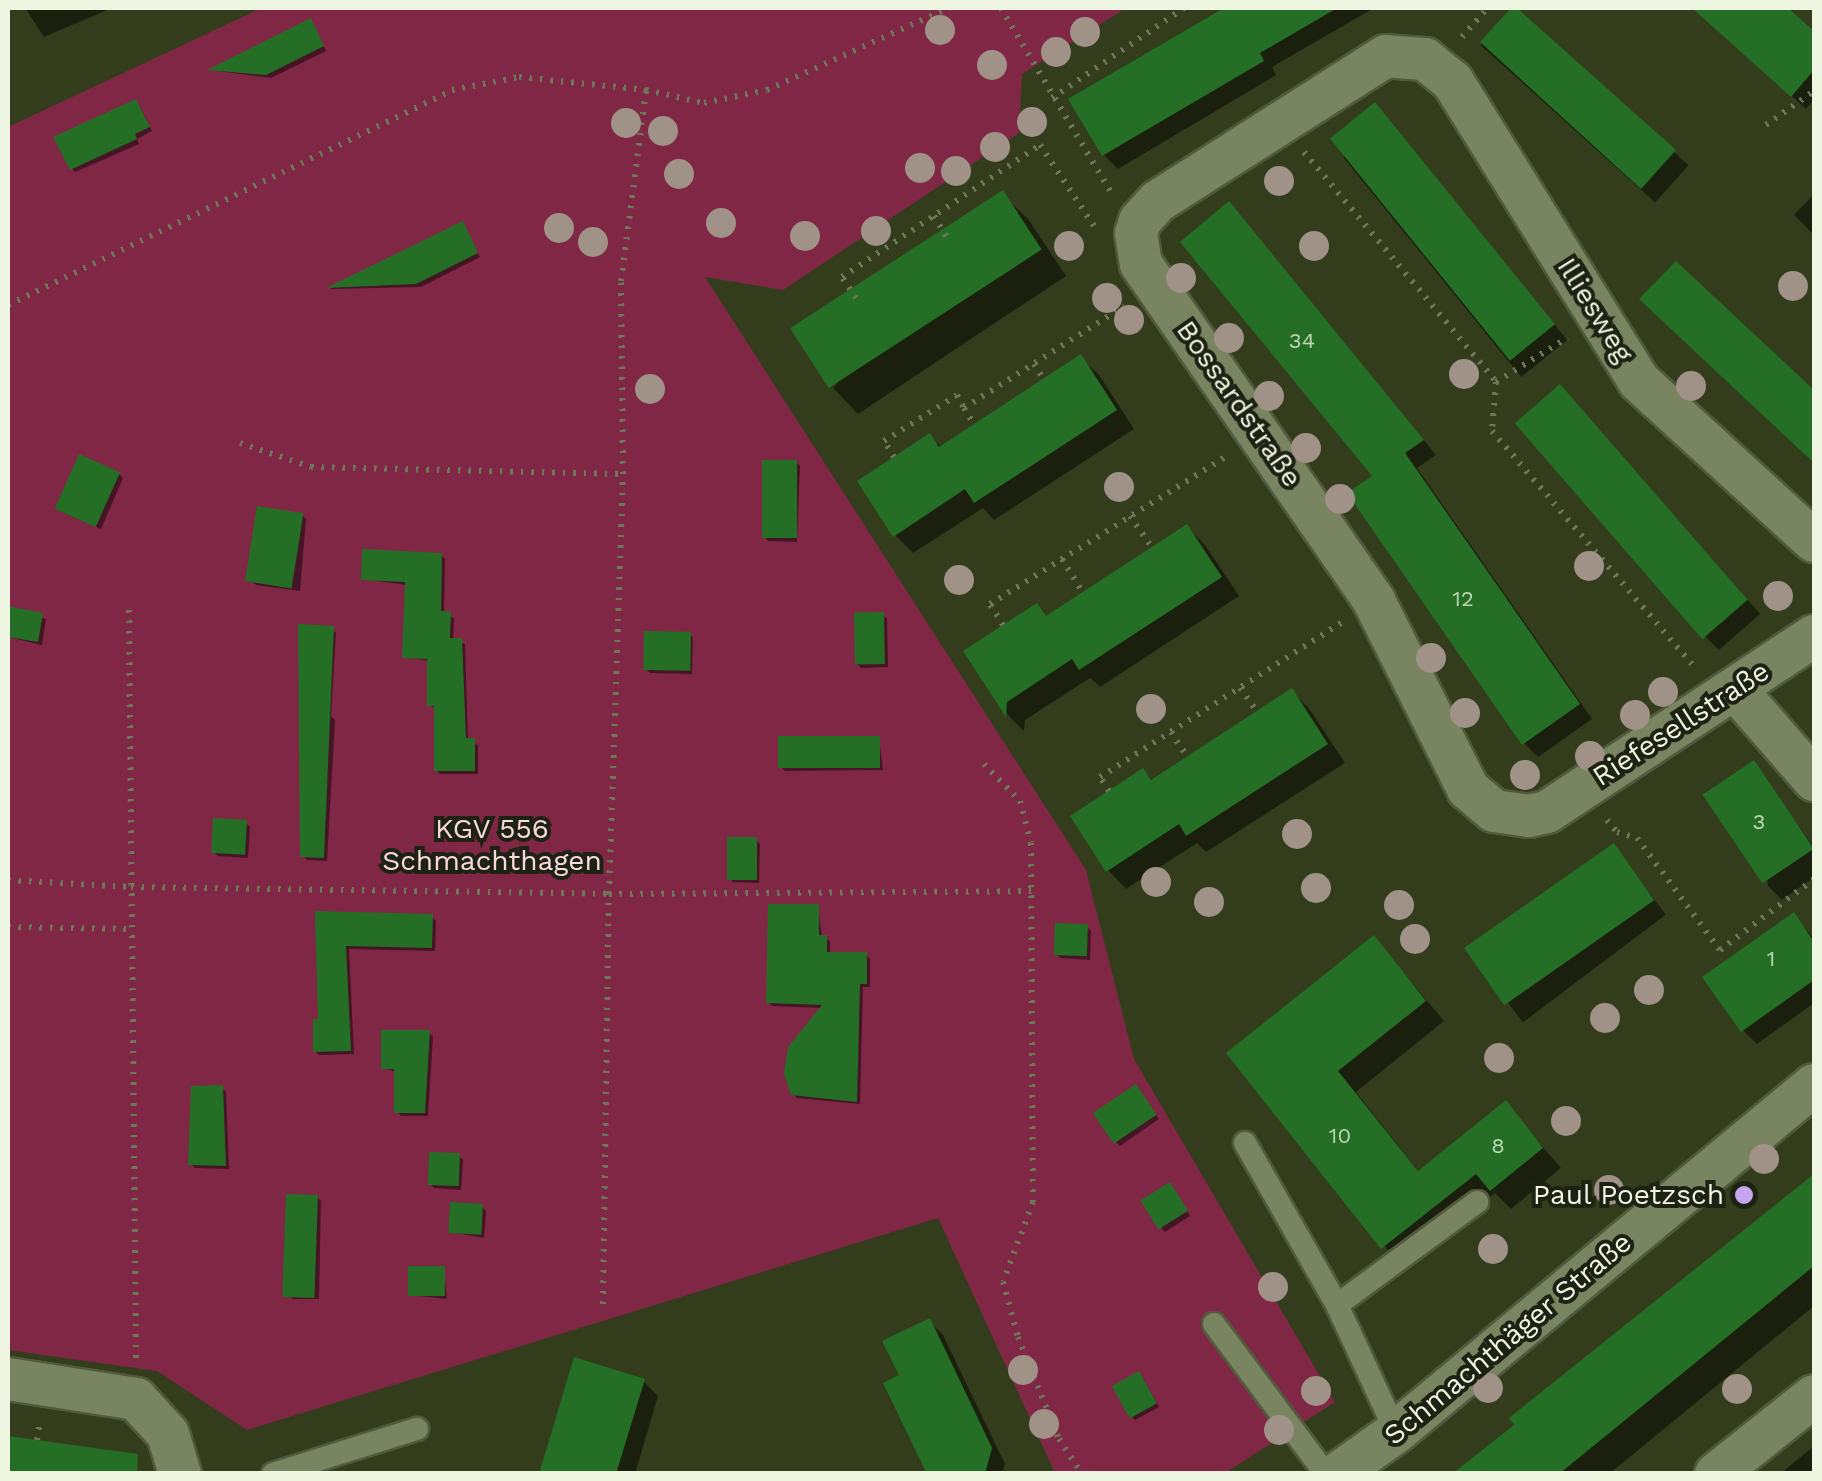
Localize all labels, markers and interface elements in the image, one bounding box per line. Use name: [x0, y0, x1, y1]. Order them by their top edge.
street label: Illiesweg: [1550, 252, 1640, 368]
street label: Bossardstraße: [1169, 314, 1309, 494]
house number: 34: [1289, 328, 1315, 354]
house number: 12: [1452, 586, 1474, 612]
street label: Riefesellstraße: [1586, 654, 1776, 794]
house number: 3: [1753, 809, 1765, 835]
park label: KGV 556 Schmachthagen: [382, 812, 602, 878]
house number: 1: [1767, 946, 1775, 972]
house number: 10: [1329, 1123, 1351, 1149]
house number: 8: [1491, 1133, 1505, 1159]
place label: Paul Poetzsch: [1532, 1178, 1724, 1212]
marker: Paul Poetzsch: [1733, 1184, 1755, 1206]
street label: Schmachthäger Straße: [1377, 1225, 1639, 1453]

